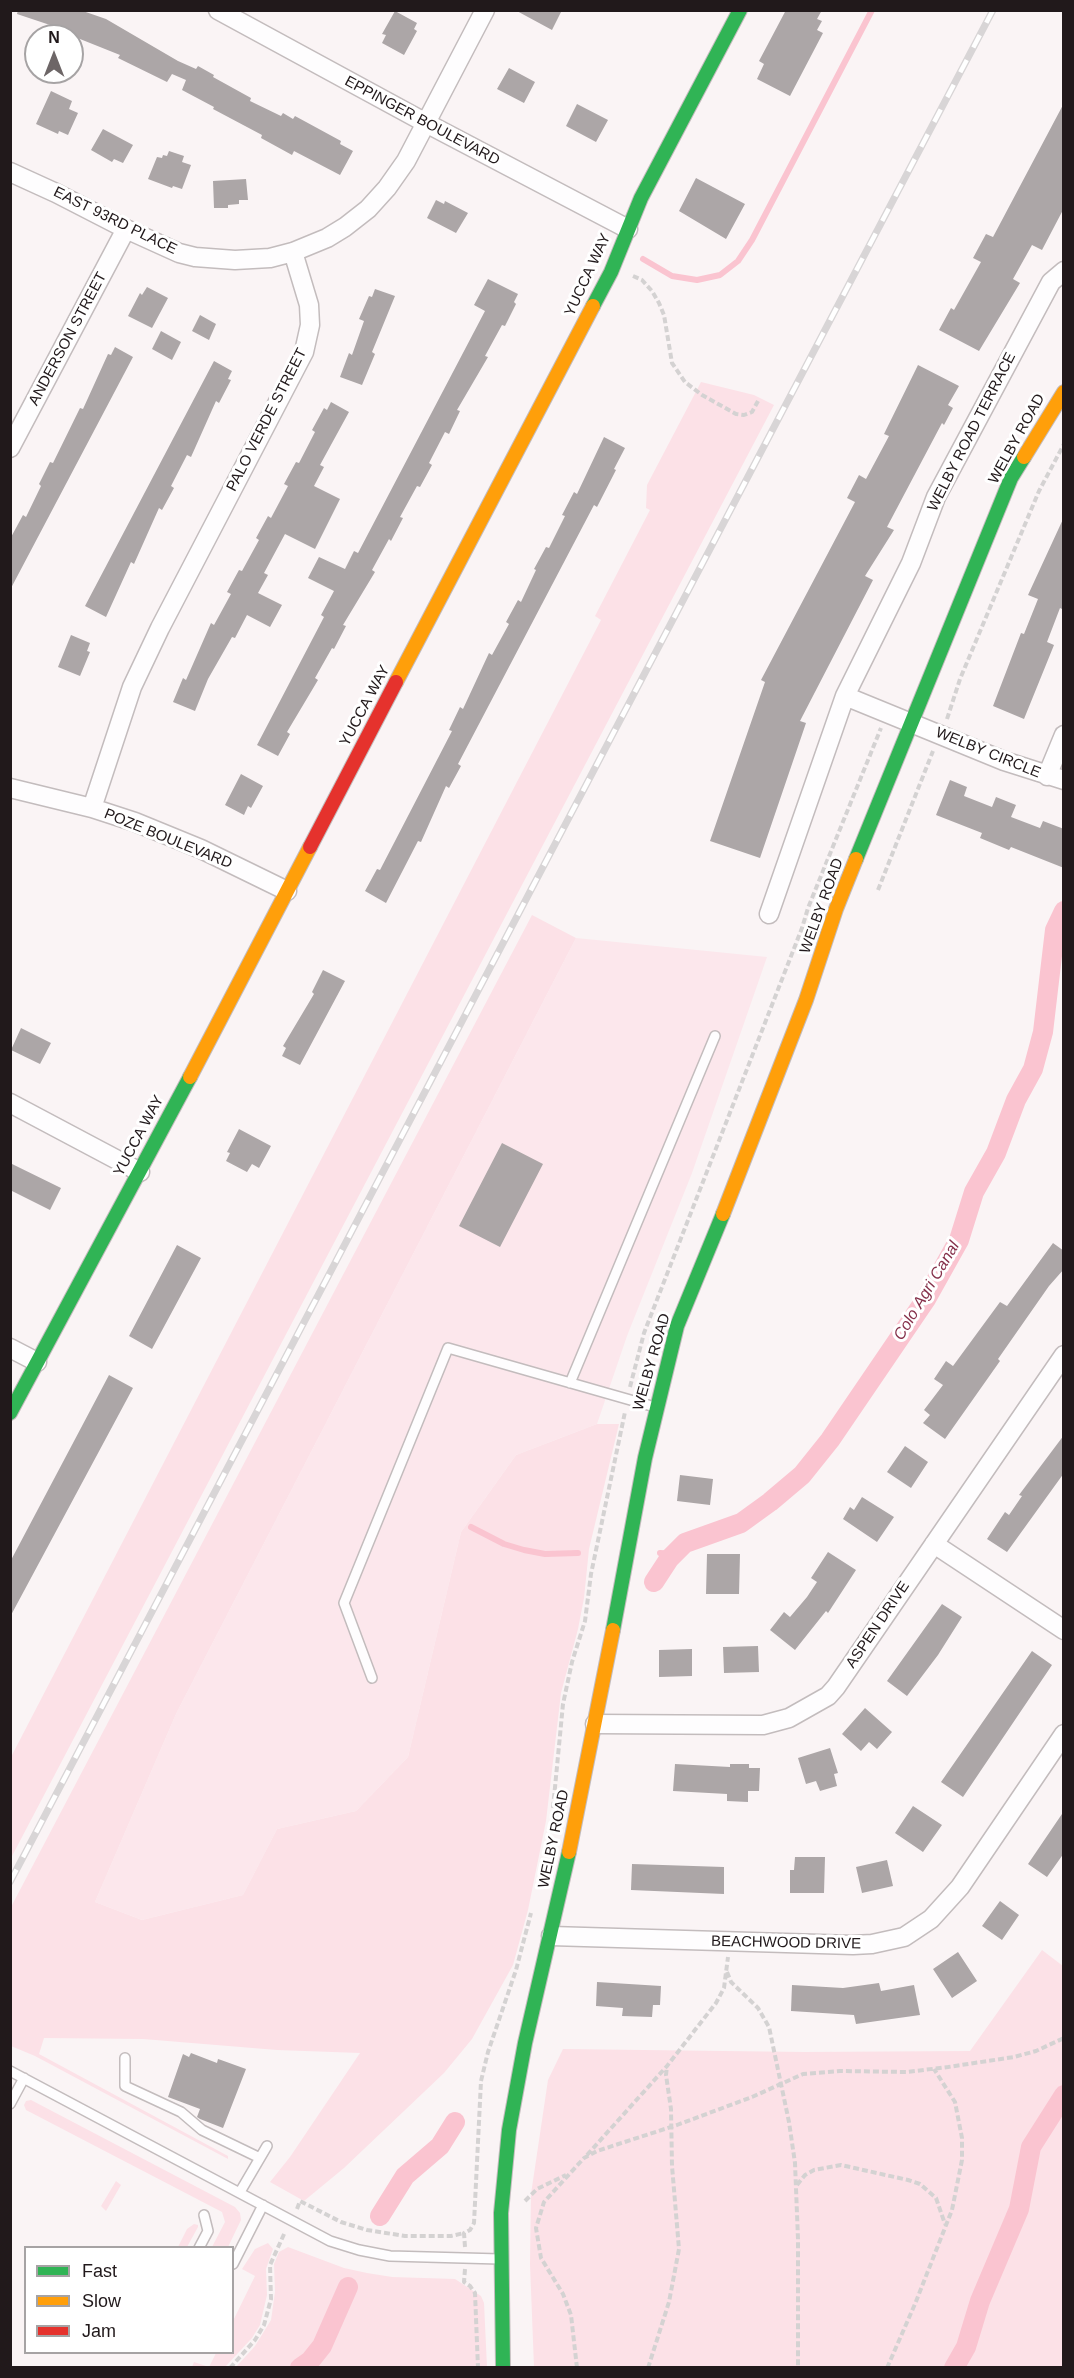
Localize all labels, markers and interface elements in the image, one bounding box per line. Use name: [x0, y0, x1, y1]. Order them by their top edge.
north arrow: [24, 24, 84, 84]
text: N: [48, 29, 60, 46]
street label: EPPINGER BOULEVARD: [341, 72, 503, 170]
street label: EAST 93RD PLACE: [50, 183, 180, 259]
street label: YUCCA WAY: [561, 231, 615, 319]
street label: ANDERSON STREET: [25, 269, 111, 409]
street label: PALO VERDE STREET: [223, 345, 311, 495]
street label: WELBY ROAD TERRACE: [924, 350, 1020, 514]
street label: WELBY ROAD: [985, 391, 1049, 487]
street label: YUCCA WAY: [336, 662, 394, 750]
street label: WELBY CIRCLE: [933, 724, 1043, 782]
street label: POZE BOULEVARD: [101, 805, 235, 873]
street label: WELBY ROAD: [796, 856, 848, 956]
street label: YUCCA WAY: [110, 1092, 168, 1180]
water label: Colo Agri Canal: [890, 1238, 964, 1344]
street label: WELBY ROAD: [630, 1311, 674, 1413]
street label: ASPEN DRIVE: [842, 1578, 914, 1672]
street label: WELBY ROAD: [535, 1788, 573, 1890]
street label: BEACHWOOD DRIVE: [711, 1933, 861, 1953]
legend: [24, 2246, 234, 2354]
text: Fast: [82, 2261, 117, 2281]
text: Slow: [82, 2291, 121, 2311]
text: Jam: [82, 2321, 116, 2341]

